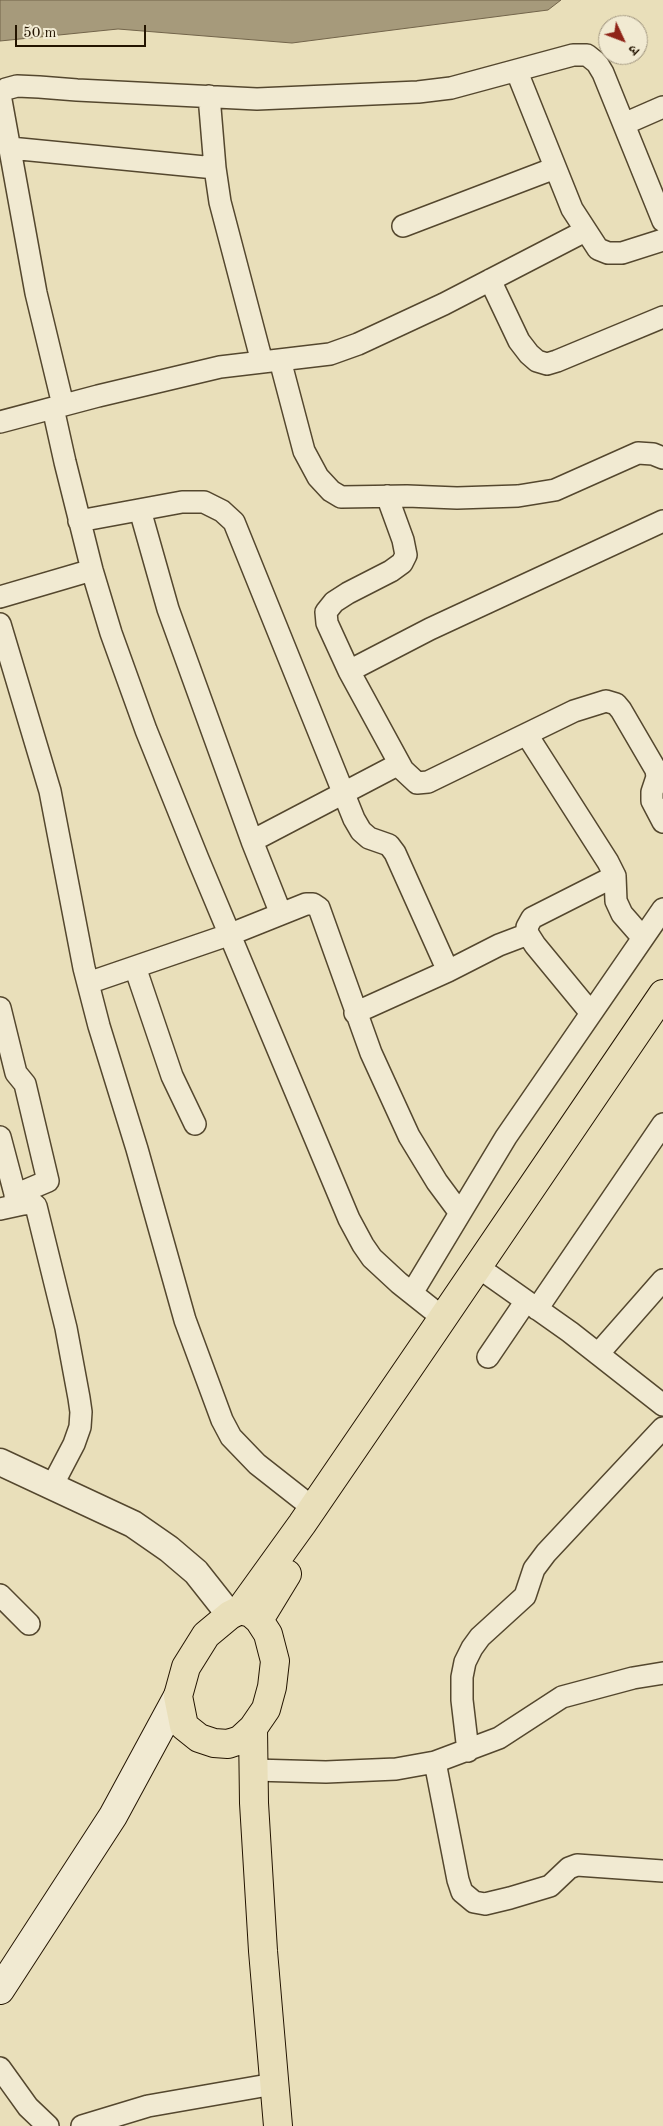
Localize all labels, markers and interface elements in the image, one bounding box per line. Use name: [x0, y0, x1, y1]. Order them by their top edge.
scale bar: [18, 15, 149, 47]
north arrow: [598, 15, 648, 65]
text: 50 m: [23, 26, 57, 41]
text: उ: [626, 42, 641, 57]

